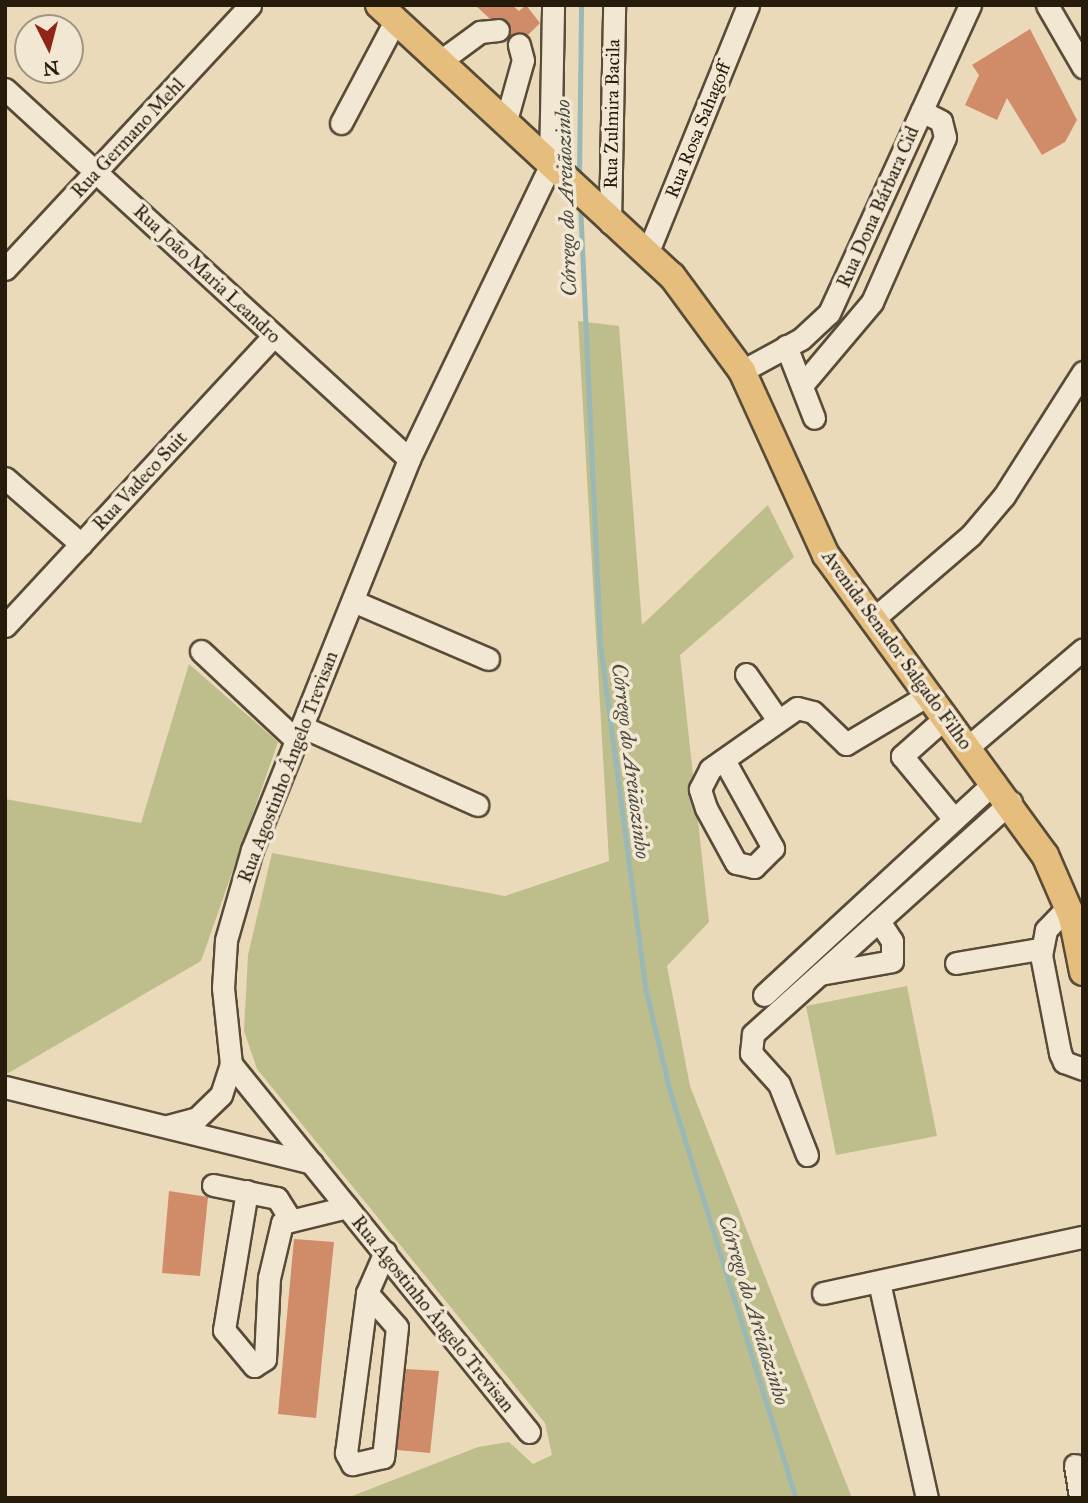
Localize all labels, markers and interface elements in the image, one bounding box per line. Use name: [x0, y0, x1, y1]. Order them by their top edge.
north arrow: [14, 14, 84, 84]
street label: Rua Zulmira Bacila: [599, 39, 625, 189]
text: N: [42, 56, 60, 81]
street label: Rua Rosa Sahagoff: [660, 59, 736, 201]
street label: Rua Germano Mehl: [67, 73, 189, 203]
water label: Córrego do Areiãozinho: [550, 99, 582, 297]
street label: Rua Dona Bárbara Cid: [832, 123, 924, 291]
street label: Rua João Maria Leandro: [129, 200, 285, 348]
street label: Rua Vadeco Suit: [88, 427, 192, 535]
street label: Avenida Senador Salgado Filho: [817, 546, 977, 754]
street label: Rua Agostinho Ângelo Trevisan: [233, 648, 343, 886]
water label: Córrego do Areiãozinho: [606, 662, 656, 860]
street label: Rua Agostinho Ângelo Trevisan: [347, 1211, 519, 1417]
water label: Córrego do Areiãozinho: [713, 1212, 795, 1408]

